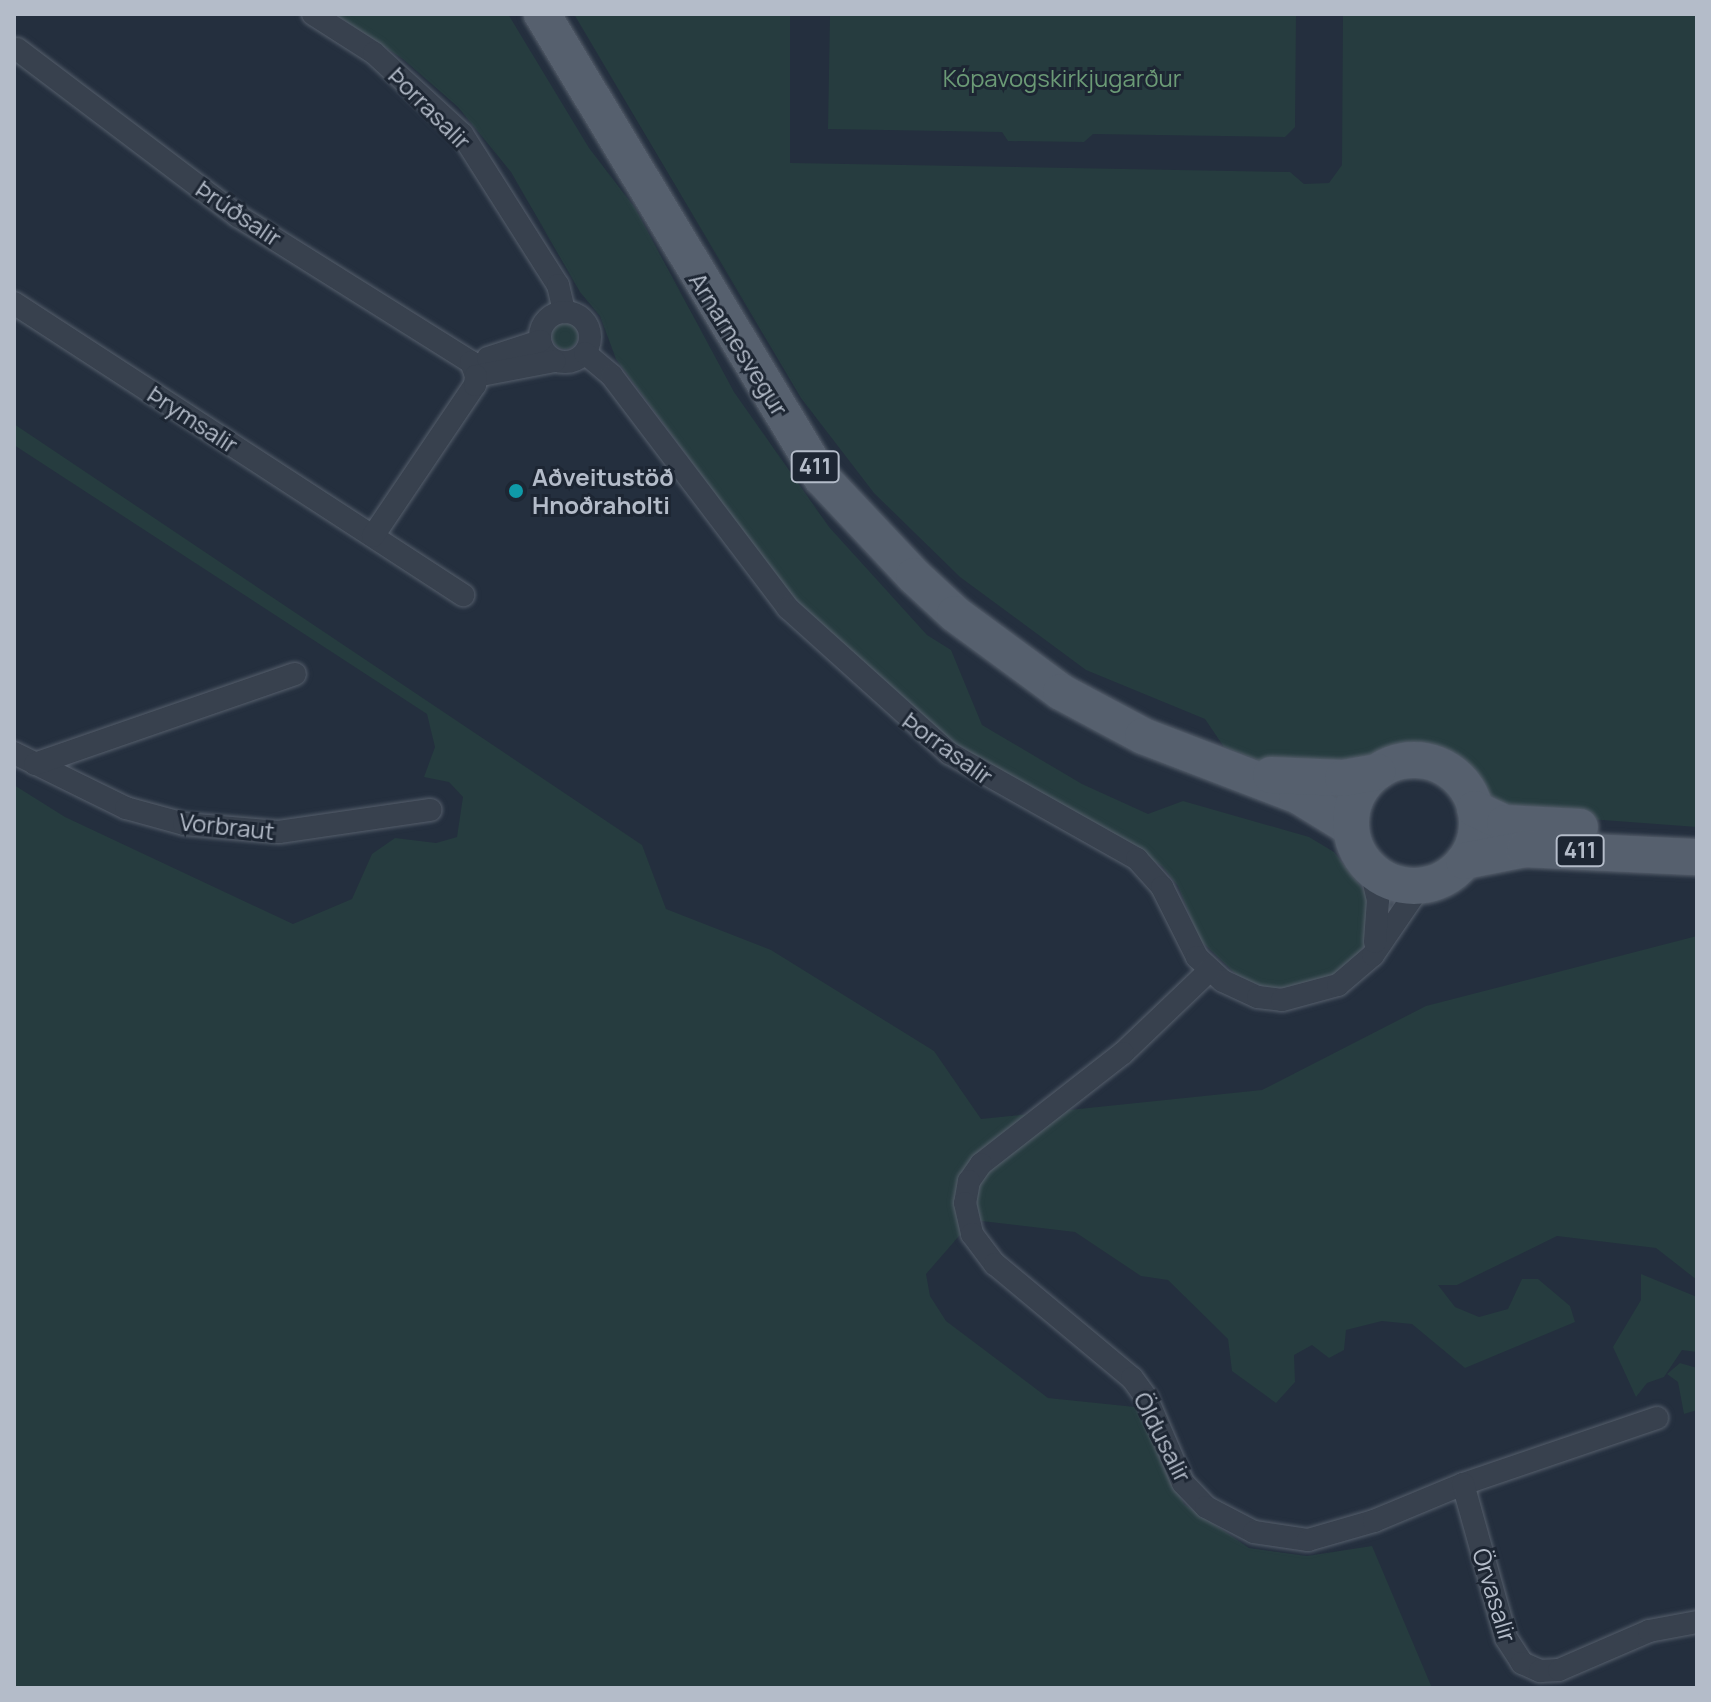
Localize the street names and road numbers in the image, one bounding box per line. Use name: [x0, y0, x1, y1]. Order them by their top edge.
street label: Þorrasalir: [383, 61, 477, 155]
street label: Þrúðsalir: [191, 174, 287, 252]
street label: Arnarnesvegur: [684, 267, 794, 421]
street label: Þrymsalir: [143, 379, 243, 459]
road number: 411: [789, 449, 841, 485]
street label: Þorrasalir: [897, 706, 999, 790]
street label: Vorbraut: [178, 807, 276, 845]
road number: 411: [1554, 833, 1606, 869]
street label: Öldusalir: [1128, 1387, 1198, 1487]
street label: Örvasalir: [1467, 1545, 1523, 1645]

